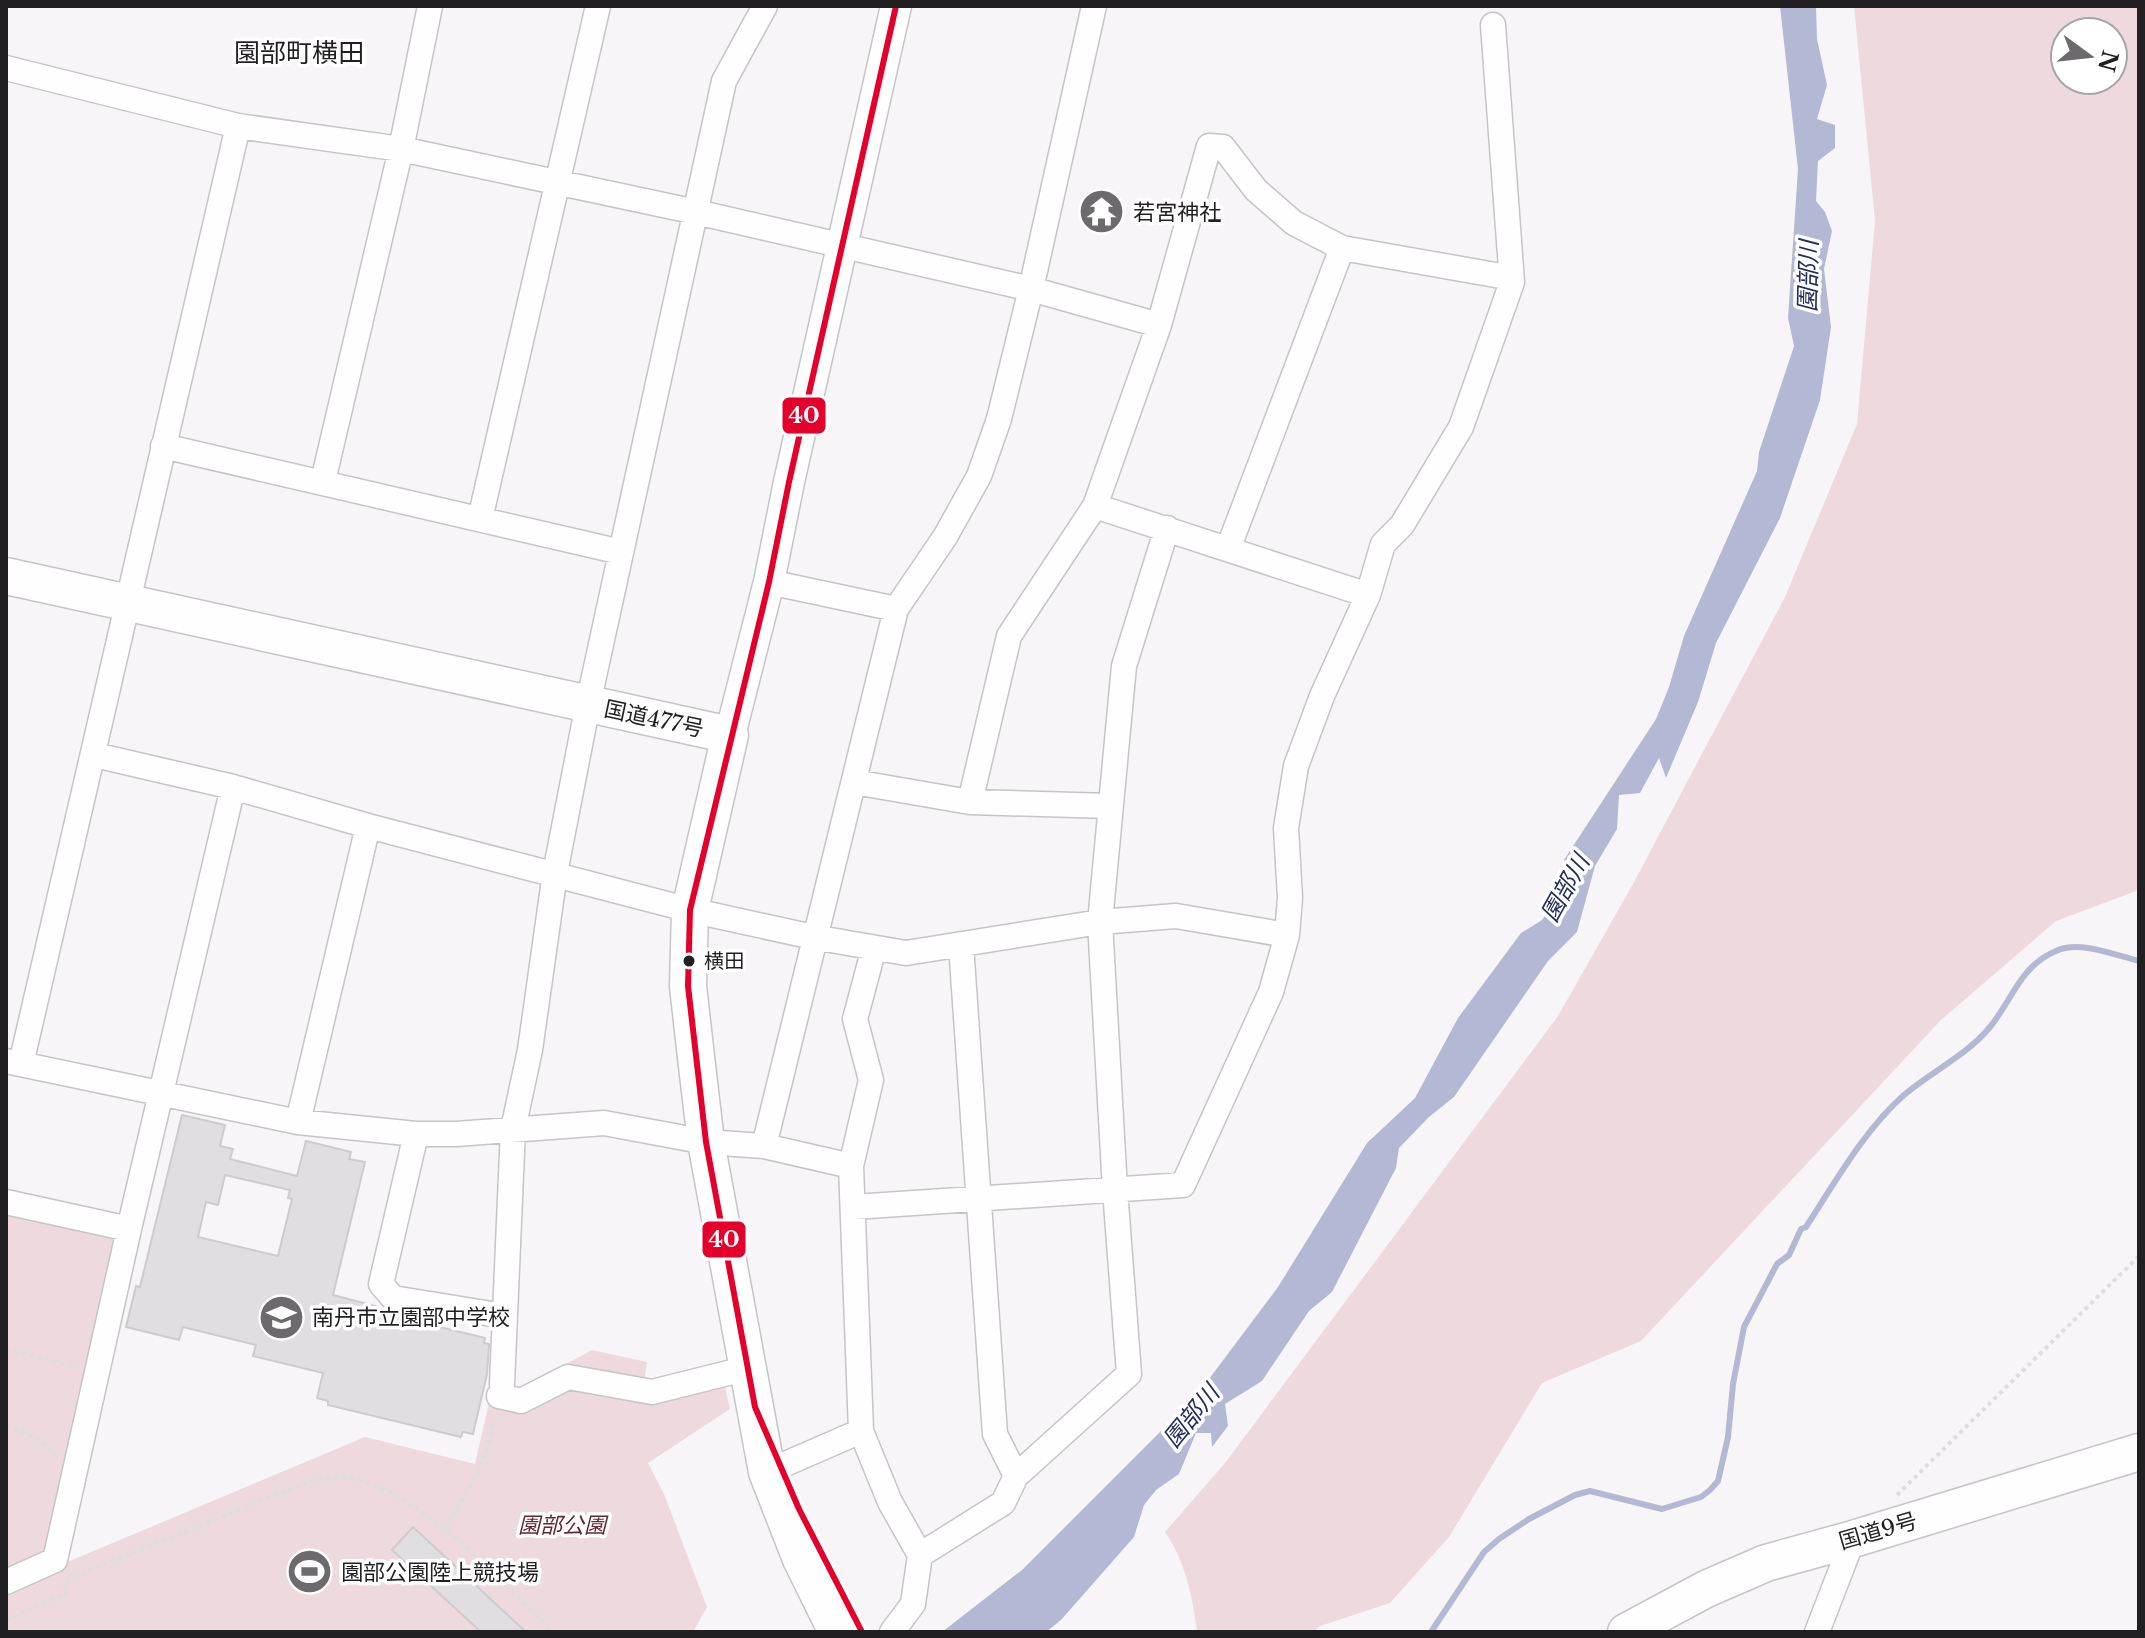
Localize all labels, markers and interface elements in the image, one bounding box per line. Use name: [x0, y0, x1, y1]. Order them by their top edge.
north arrow: [2049, 16, 2129, 96]
district label: 園部町横田: [234, 37, 364, 69]
text: N: [2092, 48, 2124, 75]
temple icon: 若宮神社: [1078, 188, 1126, 236]
place label: 若宮神社: [1133, 199, 1221, 226]
water label: 園部川: [1793, 237, 1823, 312]
line badge: 40: [781, 396, 827, 435]
text: 40: [788, 402, 820, 429]
street label: 国道477号: [602, 695, 706, 743]
water label: 園部川: [1535, 847, 1597, 927]
place label: 横田: [704, 949, 744, 973]
marker: 横田: [681, 953, 697, 969]
line badge: 40: [701, 1220, 747, 1259]
text: 40: [708, 1226, 740, 1253]
school or university icon: 南丹市立園部中学校: [257, 1293, 305, 1341]
place label: 南丹市立園部中学校: [312, 1304, 510, 1331]
water label: 園部川: [1157, 1377, 1227, 1453]
street label: 国道9号: [1836, 1507, 1920, 1555]
park label: 園部公園: [518, 1512, 609, 1539]
sports icon: 園部公園陸上競技場: [286, 1548, 334, 1596]
place label: 園部公園陸上競技場: [341, 1559, 539, 1586]

